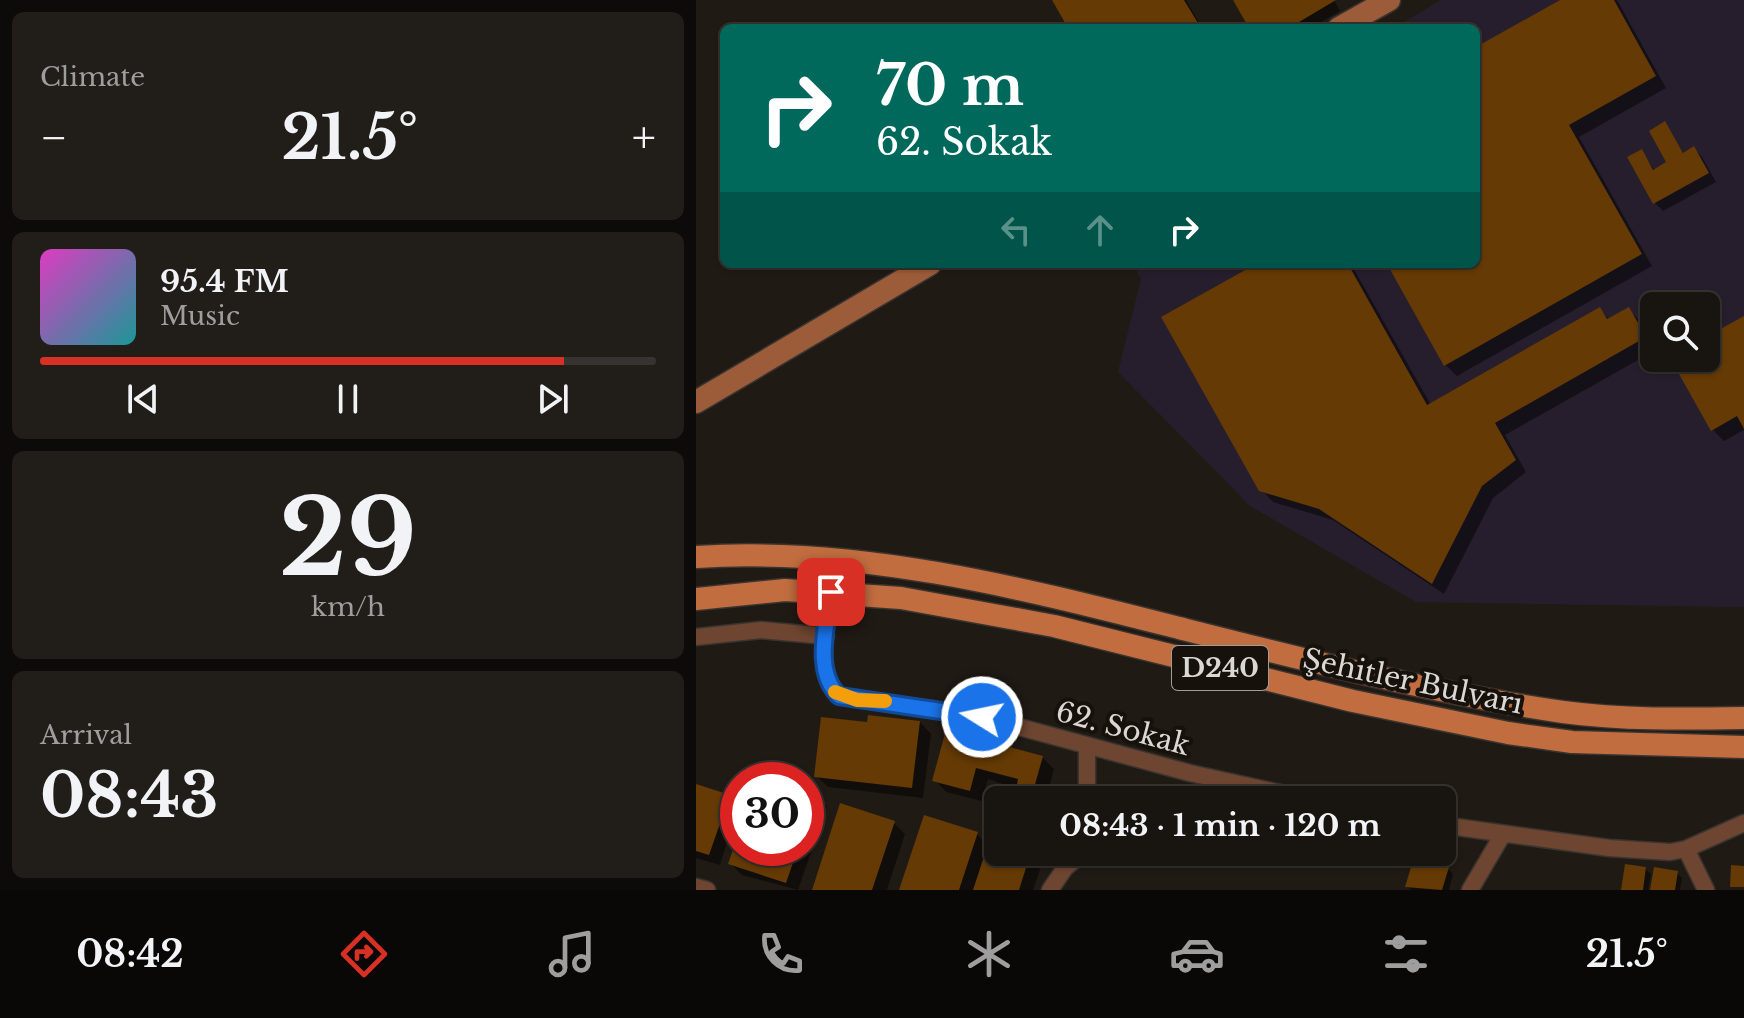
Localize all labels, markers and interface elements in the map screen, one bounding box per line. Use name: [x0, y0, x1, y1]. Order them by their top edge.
text: 70 m: [876, 51, 1024, 120]
icon: right: [744, 56, 848, 160]
text: Climate: [40, 61, 145, 93]
text: 21.5°: [282, 101, 418, 175]
text: −: [40, 110, 68, 165]
text: +: [632, 110, 656, 165]
text: 62. Sokak: [876, 120, 1052, 165]
icon: left: [994, 208, 1038, 252]
icon: ahead: [1078, 208, 1122, 252]
icon: right: [1162, 208, 1206, 252]
text: 95.4 FM: [160, 263, 289, 300]
map controls: [1640, 292, 1720, 372]
button: search: [1640, 292, 1720, 372]
text: Music: [160, 300, 240, 332]
icon: previous: [121, 377, 165, 421]
icon: pause: [326, 377, 370, 421]
icon: next: [531, 377, 575, 421]
text: 29: [279, 474, 417, 603]
pin: [797, 558, 865, 626]
icon: arrive: [809, 570, 853, 614]
text: km/h: [311, 591, 385, 623]
street label: Şehitler Bulvarı: [1300, 641, 1526, 722]
road number: D240: [1172, 646, 1268, 690]
position arrow: [940, 675, 1024, 759]
street label: 62. Sokak: [1052, 694, 1194, 763]
text: Arrival: [40, 719, 132, 751]
text: 08:43: [40, 759, 219, 833]
speed limit sign: 30: [720, 762, 824, 866]
text: 08:43 · 1 min · 120 m: [1059, 807, 1381, 844]
icon: directions: [336, 926, 392, 982]
icon: music: [544, 926, 600, 982]
icon: phone: [753, 926, 809, 982]
icon: climate: [961, 926, 1017, 982]
icon: car: [1169, 926, 1225, 982]
icon: filters: [1378, 926, 1434, 982]
text: 08:42: [76, 932, 184, 977]
text: 21.5°: [1586, 932, 1668, 977]

